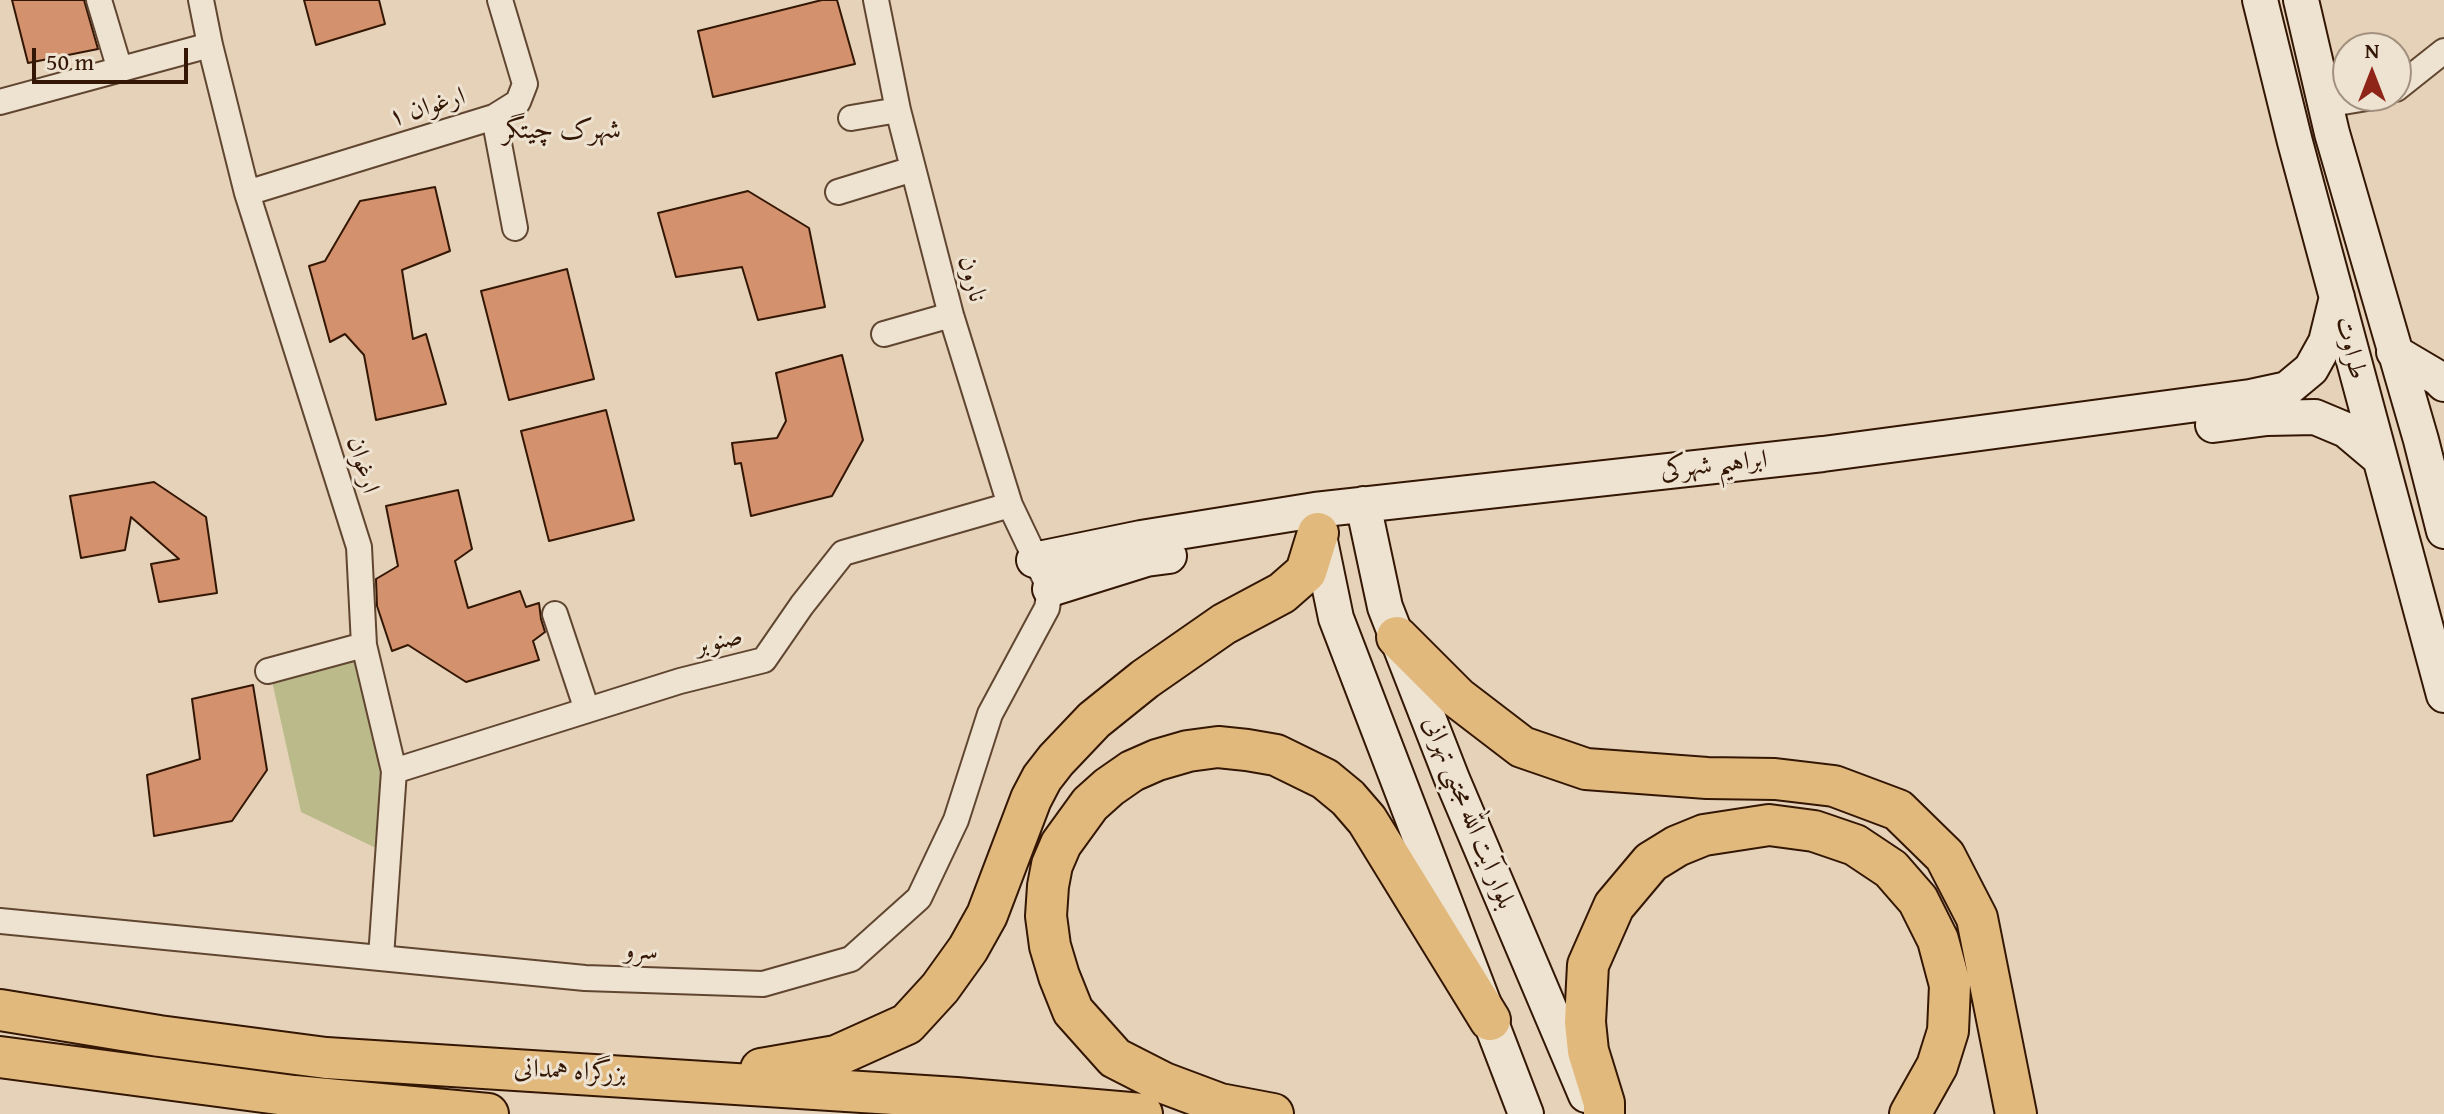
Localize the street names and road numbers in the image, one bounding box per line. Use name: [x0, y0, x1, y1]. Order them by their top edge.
street label: ارغوان ۱: [385, 82, 469, 134]
street label: نارون: [950, 252, 992, 306]
street label: طراوت: [2327, 313, 2373, 383]
street label: ارغوان: [339, 433, 385, 497]
street label: ابراهیم شهرکی: [1659, 445, 1769, 487]
street label: صنوبر: [692, 621, 746, 663]
street label: بلوار آیت الله مجتبی تهرانی: [1415, 712, 1521, 914]
street label: سرو: [624, 936, 658, 968]
street label: بزرگراه همدانی: [513, 1053, 627, 1091]

